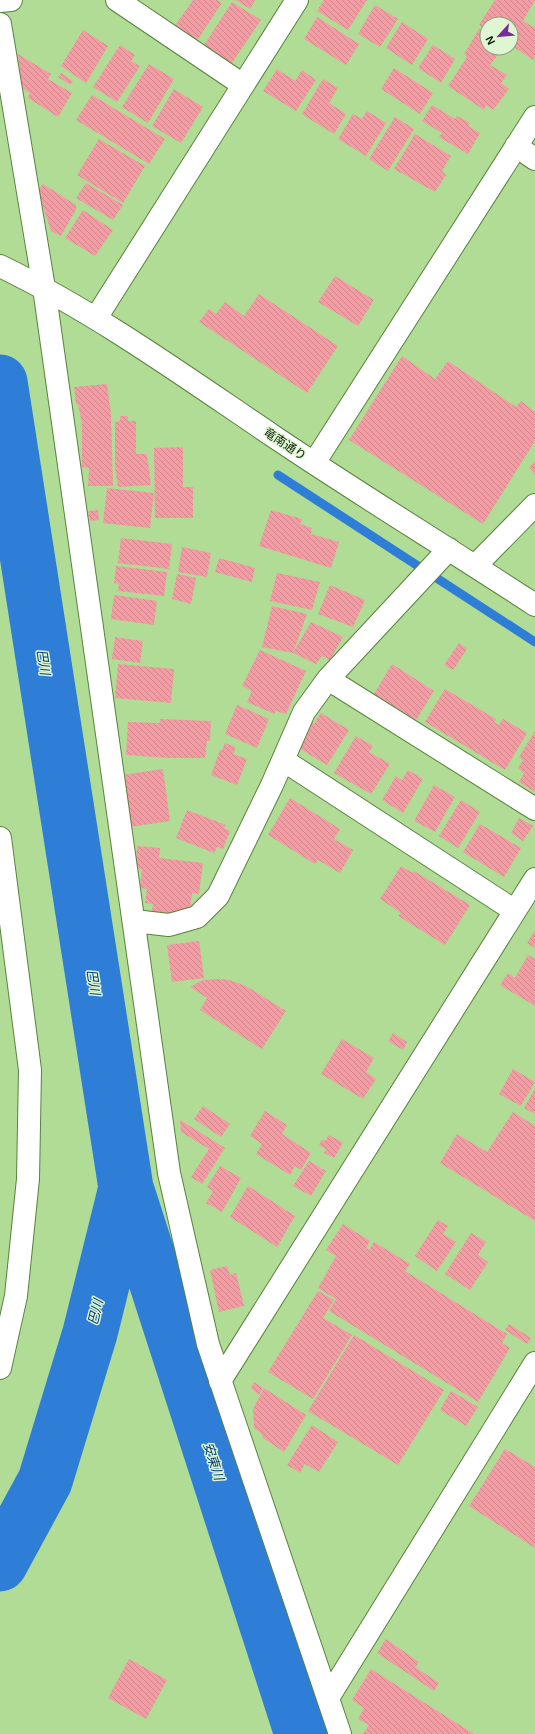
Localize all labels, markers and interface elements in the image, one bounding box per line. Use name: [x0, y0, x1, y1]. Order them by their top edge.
north arrow: [479, 16, 519, 56]
text: N: [483, 34, 497, 47]
street label: 竜南通り: [261, 425, 309, 463]
water label: 巴川: [34, 648, 53, 678]
water label: 巴川: [84, 968, 103, 998]
water label: 巴川: [85, 1296, 106, 1327]
water label: 安東川: [200, 1440, 227, 1484]

